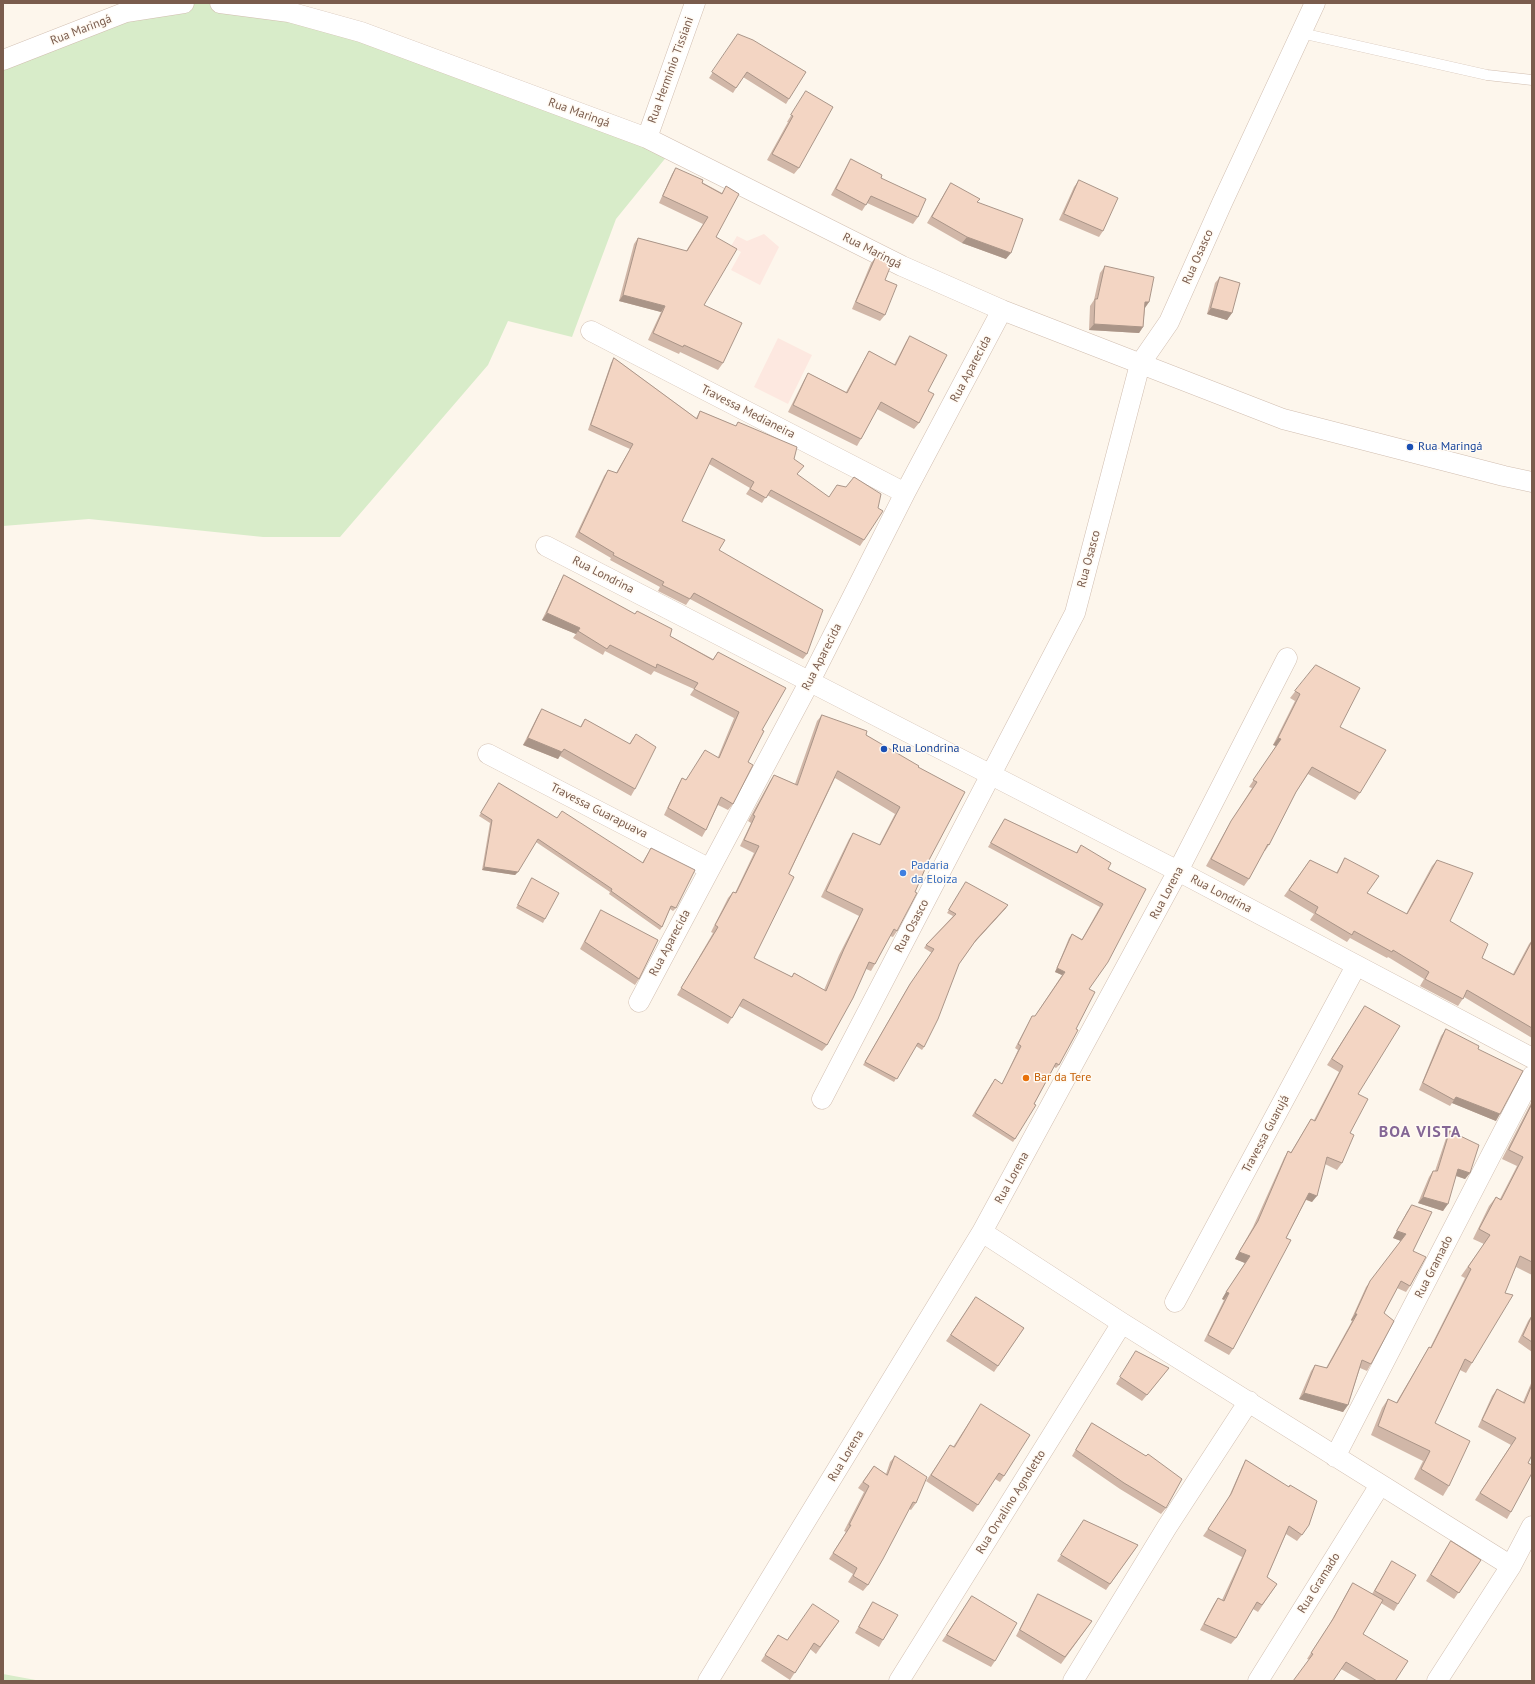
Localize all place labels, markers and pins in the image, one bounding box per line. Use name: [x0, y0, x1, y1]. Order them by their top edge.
place label: Rua Maringá: [1418, 440, 1482, 454]
marker: Rua Maringá: [1405, 442, 1415, 452]
place label: Rua Londrina: [892, 742, 959, 756]
marker: Rua Londrina: [879, 744, 889, 754]
place label: Padaria da Eloiza: [911, 859, 958, 887]
marker: Padaria da Eloiza: [898, 868, 908, 878]
place label: Bar da Tere: [1034, 1071, 1091, 1085]
marker: Bar da Tere: [1021, 1073, 1031, 1083]

